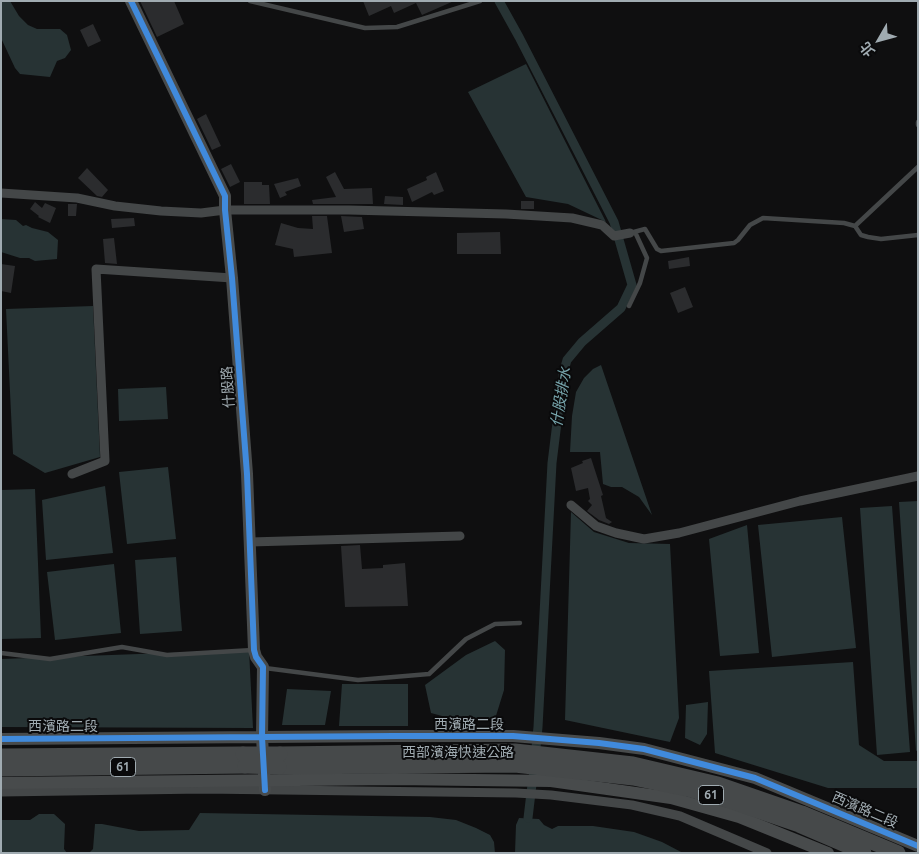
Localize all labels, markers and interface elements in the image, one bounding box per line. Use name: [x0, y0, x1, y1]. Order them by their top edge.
north arrow: [854, 15, 904, 65]
text: 北: [857, 39, 878, 60]
street label: 什股路: [218, 365, 238, 409]
water label: 什股排水: [547, 366, 575, 428]
street label: 西濱路二段: [434, 716, 504, 732]
street label: 西濱路二段: [28, 718, 98, 734]
street label: 西部濱海快速公路: [402, 744, 514, 760]
road number: 61: [110, 758, 136, 776]
road number: 61: [698, 786, 724, 804]
street label: 西濱路二段: [830, 789, 900, 831]

